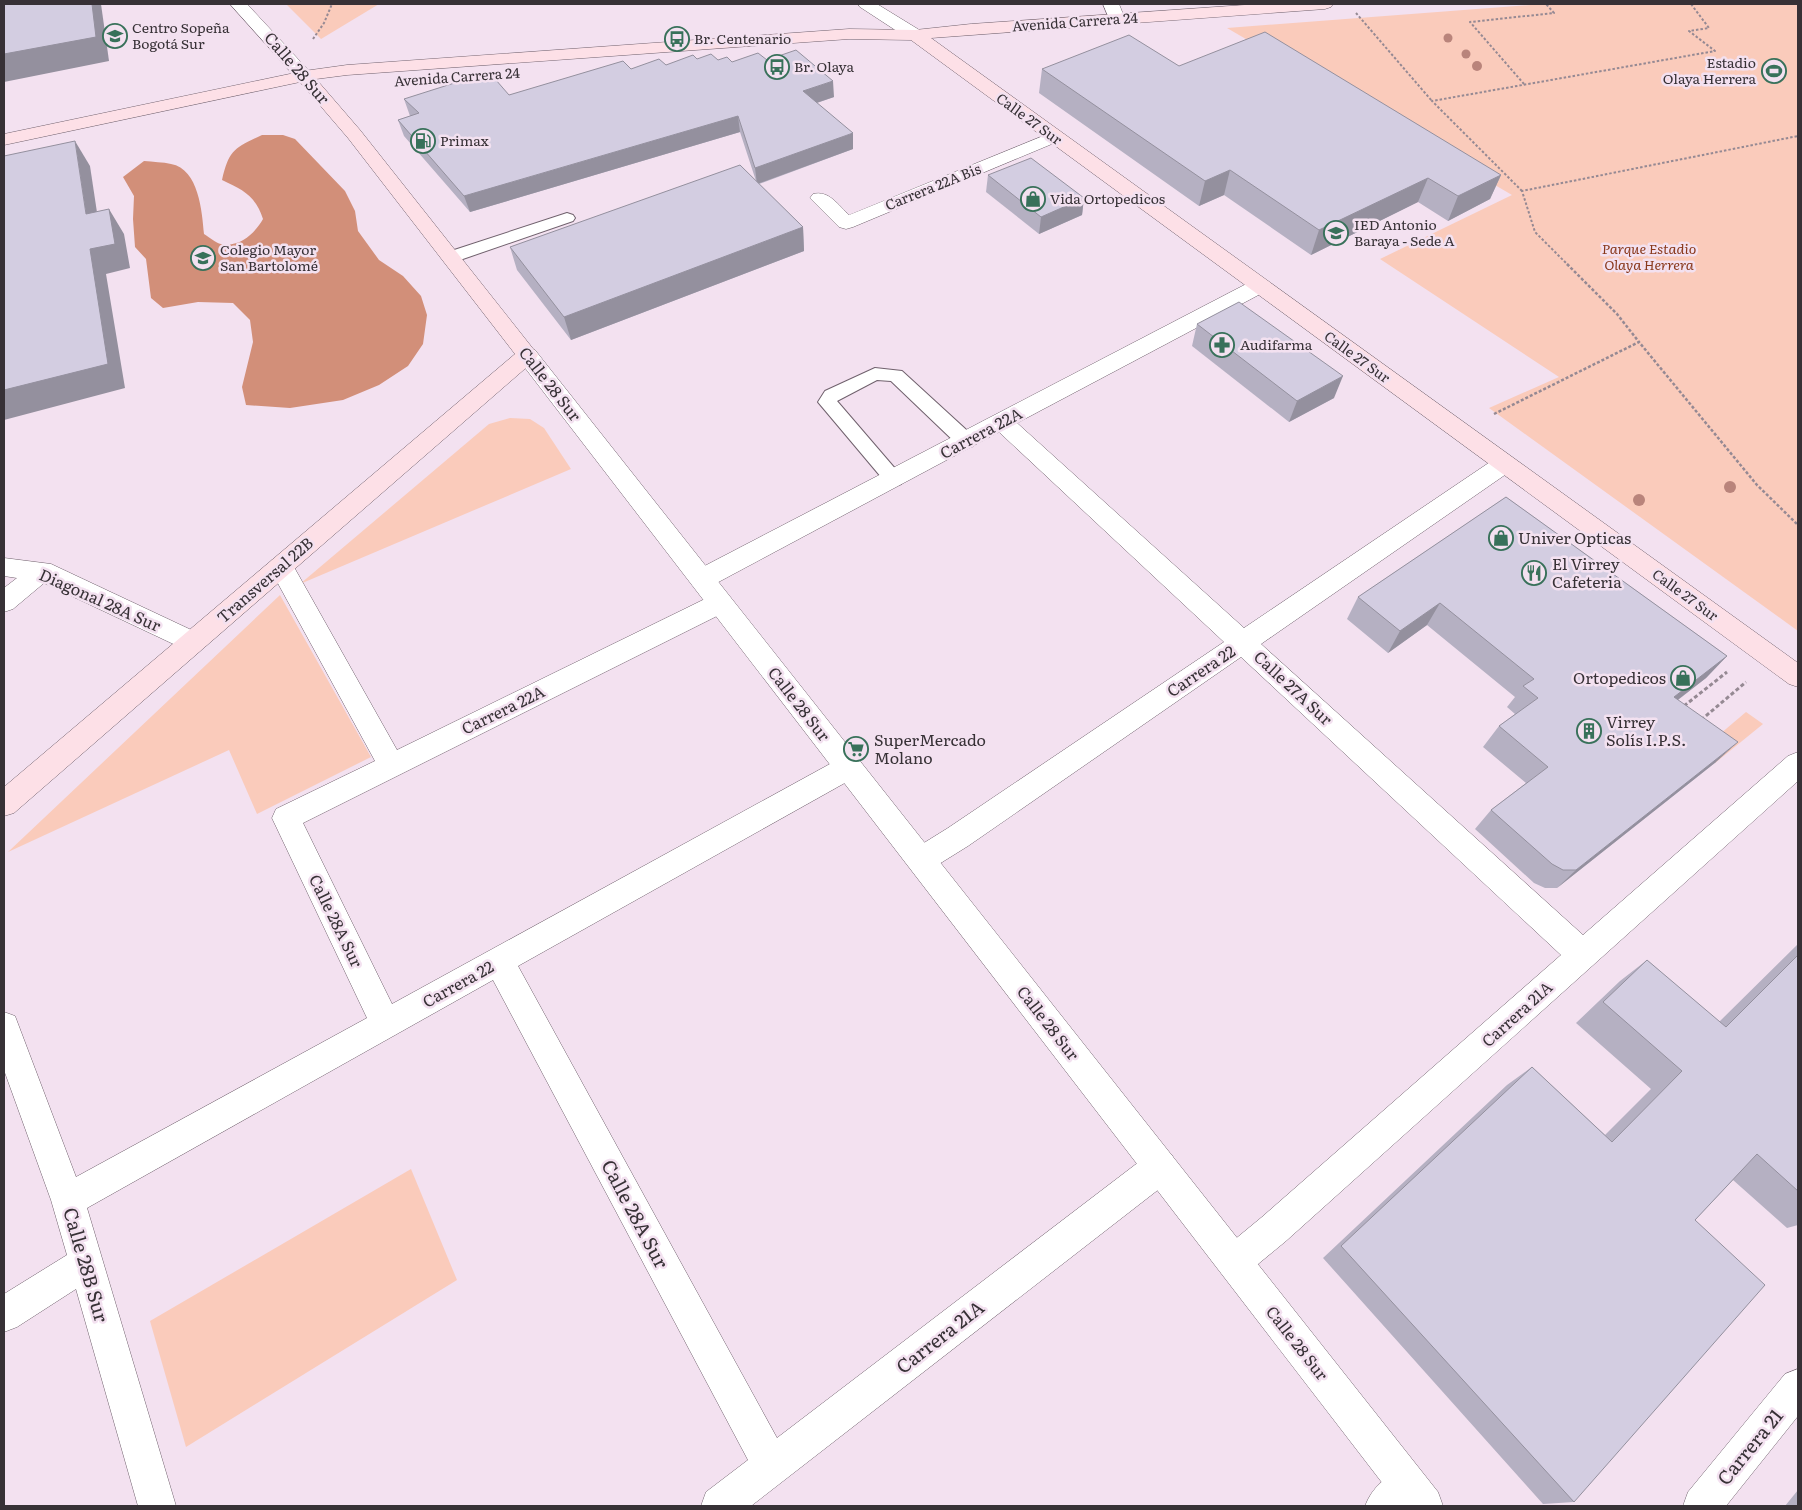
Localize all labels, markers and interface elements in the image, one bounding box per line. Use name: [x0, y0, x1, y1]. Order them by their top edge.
street label: Avenida Carrera 24: [1011, 7, 1139, 35]
place label: Centro Sopeña Bogotá Sur: [132, 17, 230, 53]
school or university icon: Centro Sopeña Bogotá Sur: [102, 23, 128, 49]
street label: Calle 28 Sur: [260, 26, 336, 109]
bus stop icon: Br. Centenario: [664, 26, 690, 52]
place label: Br. Centenario: [694, 28, 791, 48]
place label: Estadio Olaya Herrera: [1663, 52, 1756, 88]
bus stop icon: Br. Olaya: [764, 54, 790, 80]
place label: Br. Olaya: [794, 56, 854, 76]
sports icon: Estadio Olaya Herrera: [1761, 58, 1787, 84]
street label: Avenida Carrera 24: [393, 62, 521, 90]
street label: Calle 27 Sur: [993, 87, 1067, 149]
fuel station icon: Primax: [410, 128, 436, 154]
place label: Primax: [440, 130, 489, 150]
street label: Carrera 22A Bis: [882, 158, 984, 214]
shop icon: Vida Ortopedicos: [1020, 186, 1046, 212]
place label: Vida Ortopedicos: [1050, 188, 1165, 208]
place label: IED Antonio Baraya - Sede A: [1354, 214, 1455, 250]
school or university icon: IED Antonio Baraya - Sede A: [1323, 220, 1349, 246]
park label: Parque Estadio Olaya Herrera: [1602, 238, 1696, 274]
place label: Colegio Mayor San Bartolomé: [220, 239, 318, 275]
school or university icon: Colegio Mayor San Bartolomé: [190, 245, 216, 271]
street label: Calle 27 Sur: [1321, 325, 1395, 387]
pharmacy icon: Audifarma: [1209, 332, 1235, 358]
place label: Audifarma: [1240, 334, 1313, 354]
street label: Calle 28 Sur: [514, 341, 588, 426]
street label: Carrera 22A: [935, 400, 1026, 464]
shop icon: Univer Opticas: [1488, 525, 1514, 551]
place label: Univer Opticas: [1518, 525, 1631, 549]
street label: Transversal 22B: [211, 531, 318, 628]
place label: El Virrey Cafeteria: [1552, 551, 1622, 593]
restaurant icon: El Virrey Cafeteria: [1521, 560, 1547, 586]
street label: Diagonal 28A Sur: [36, 562, 165, 637]
street label: Calle 27 Sur: [1649, 563, 1723, 625]
street label: Carrera 22: [1161, 638, 1240, 702]
street label: Calle 27A Sur: [1249, 644, 1339, 730]
street label: Calle 28 Sur: [763, 661, 837, 746]
place label: Ortopedicos: [1573, 665, 1666, 689]
shop icon: Ortopedicos: [1670, 665, 1696, 691]
street label: Carrera 22A: [457, 678, 548, 740]
place label: Virrey Solís I.P.S.: [1606, 709, 1686, 751]
building icon: Virrey Solís I.P.S.: [1576, 718, 1602, 744]
place label: SuperMercado Molano: [874, 727, 986, 769]
supermarket icon: SuperMercado Molano: [843, 736, 869, 762]
street label: Calle 28A Sur: [304, 870, 370, 971]
street label: Carrera 22: [417, 954, 498, 1013]
street label: Carrera 21A: [1475, 975, 1557, 1052]
street label: Calle 28 Sur: [1012, 980, 1086, 1065]
street label: Calle 28A Sur: [595, 1154, 676, 1273]
street label: Calle 28B Sur: [57, 1204, 117, 1325]
street label: Carrera 21A: [889, 1293, 989, 1380]
street label: Calle 28 Sur: [1261, 1300, 1335, 1385]
street label: Carrera 21: [1710, 1402, 1789, 1491]

